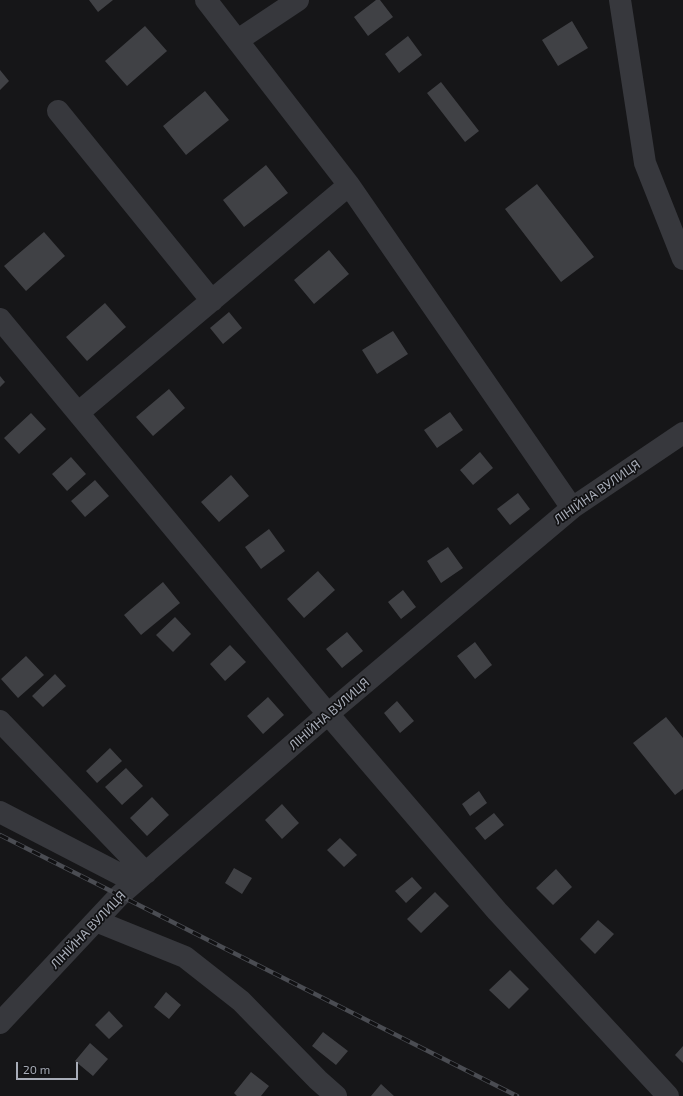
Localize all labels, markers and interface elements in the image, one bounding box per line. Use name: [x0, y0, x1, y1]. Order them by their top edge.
street label: ЛІНІЙНА ВУЛИЦЯ: [551, 456, 643, 528]
street label: ЛІНІЙНА ВУЛИЦЯ: [285, 675, 373, 753]
street label: ЛІНІЙНА ВУЛИЦЯ: [47, 888, 129, 972]
scale bar: [18, 1054, 80, 1080]
text: 20 m: [23, 1062, 50, 1076]

